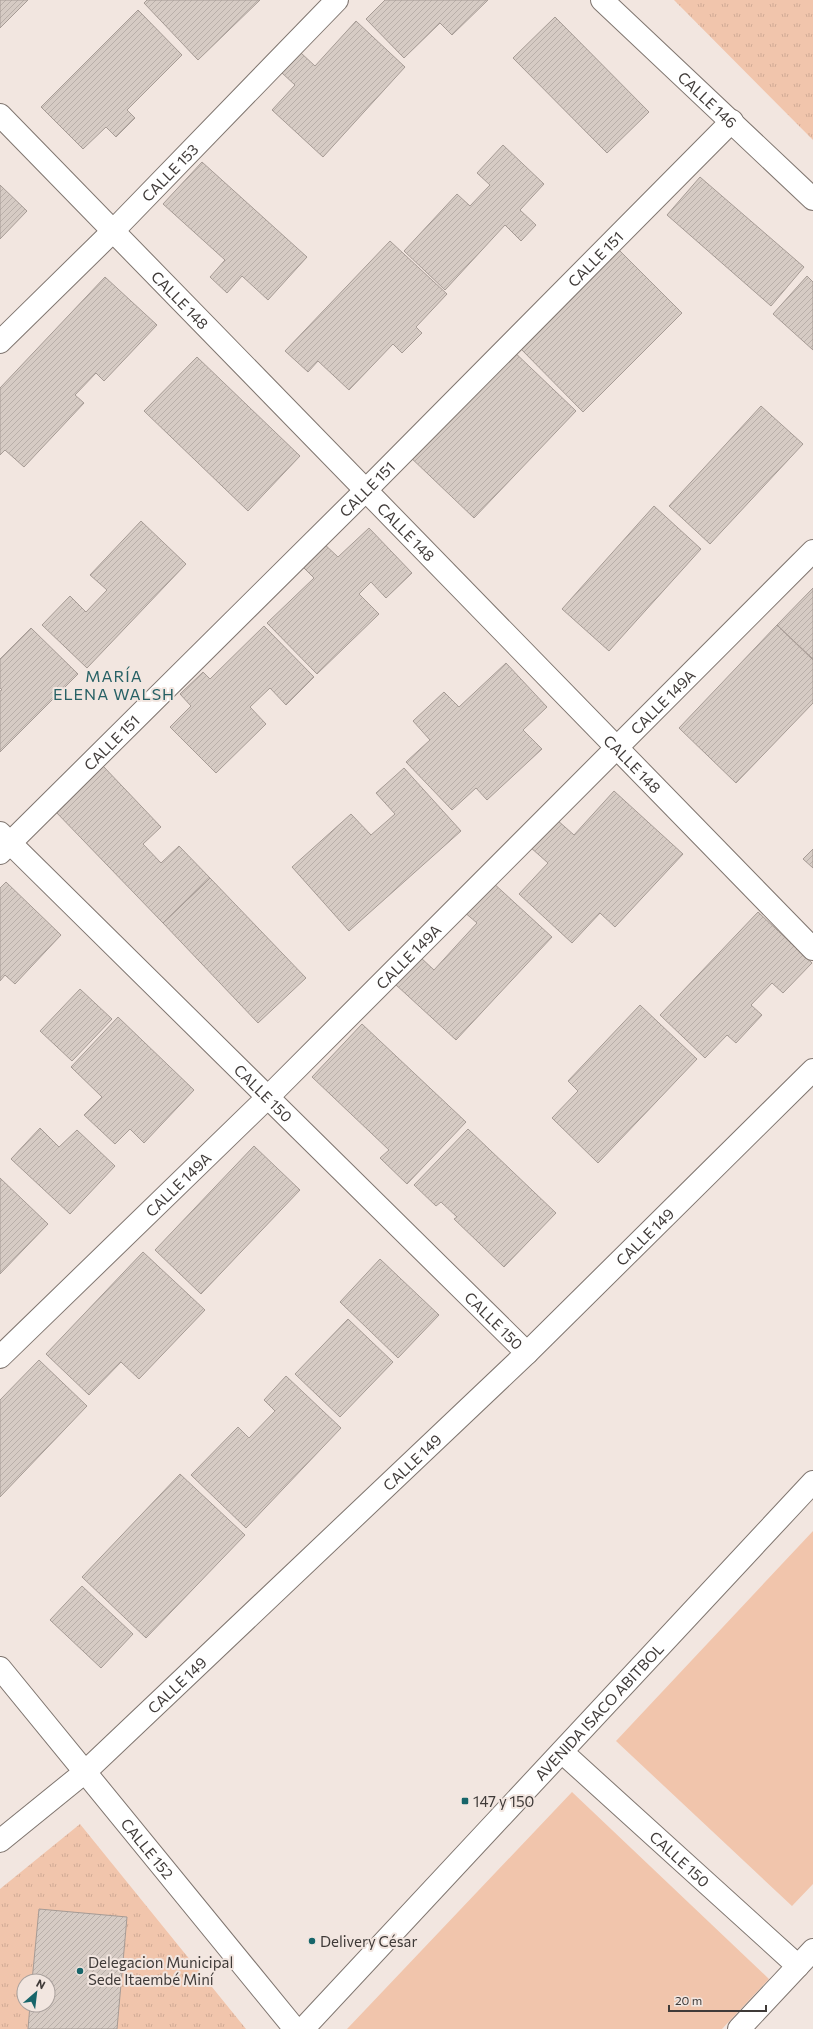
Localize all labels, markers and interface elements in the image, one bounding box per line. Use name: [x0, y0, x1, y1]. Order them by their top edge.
street label: CALLE 146: [674, 68, 741, 131]
street label: CALLE 153: [138, 140, 202, 205]
street label: CALLE 151: [564, 227, 627, 290]
street label: CALLE 148: [148, 267, 212, 333]
street label: CALLE 151: [336, 457, 398, 520]
street label: CALLE 148: [374, 499, 439, 565]
district label: MARÍA ELENA WALSH: [53, 666, 175, 703]
street label: CALLE 149A: [627, 666, 699, 738]
street label: CALLE 151: [80, 711, 143, 774]
street label: CALLE 148: [600, 731, 665, 797]
street label: CALLE 149A: [372, 920, 444, 993]
street label: CALLE 150: [231, 1060, 296, 1125]
street label: CALLE 149A: [142, 1149, 214, 1220]
street label: CALLE 149: [612, 1204, 677, 1269]
street label: CALLE 150: [461, 1288, 527, 1353]
street label: CALLE 149: [379, 1430, 445, 1494]
street label: AVENIDA ISACO ABITBOL: [531, 1639, 667, 1784]
street label: CALLE 149: [144, 1653, 210, 1717]
place label: 147 y 150: [473, 1792, 534, 1810]
marker: 147 y 150: [460, 1796, 470, 1806]
street label: CALLE 152: [117, 1814, 177, 1882]
street label: CALLE 150: [646, 1827, 713, 1890]
place label: Delivery César: [320, 1932, 417, 1950]
marker: Delivery César: [307, 1936, 317, 1946]
place label: Delegacion Municipal Sede Itaembé Miní: [88, 1953, 233, 1988]
marker: Delegacion Municipal Sede Itaembé Miní: [75, 1966, 85, 1976]
north arrow: [16, 1973, 56, 2013]
text: N: [34, 1976, 48, 1991]
scale bar: [669, 1987, 766, 2013]
text: 20 m: [675, 1993, 702, 2007]

